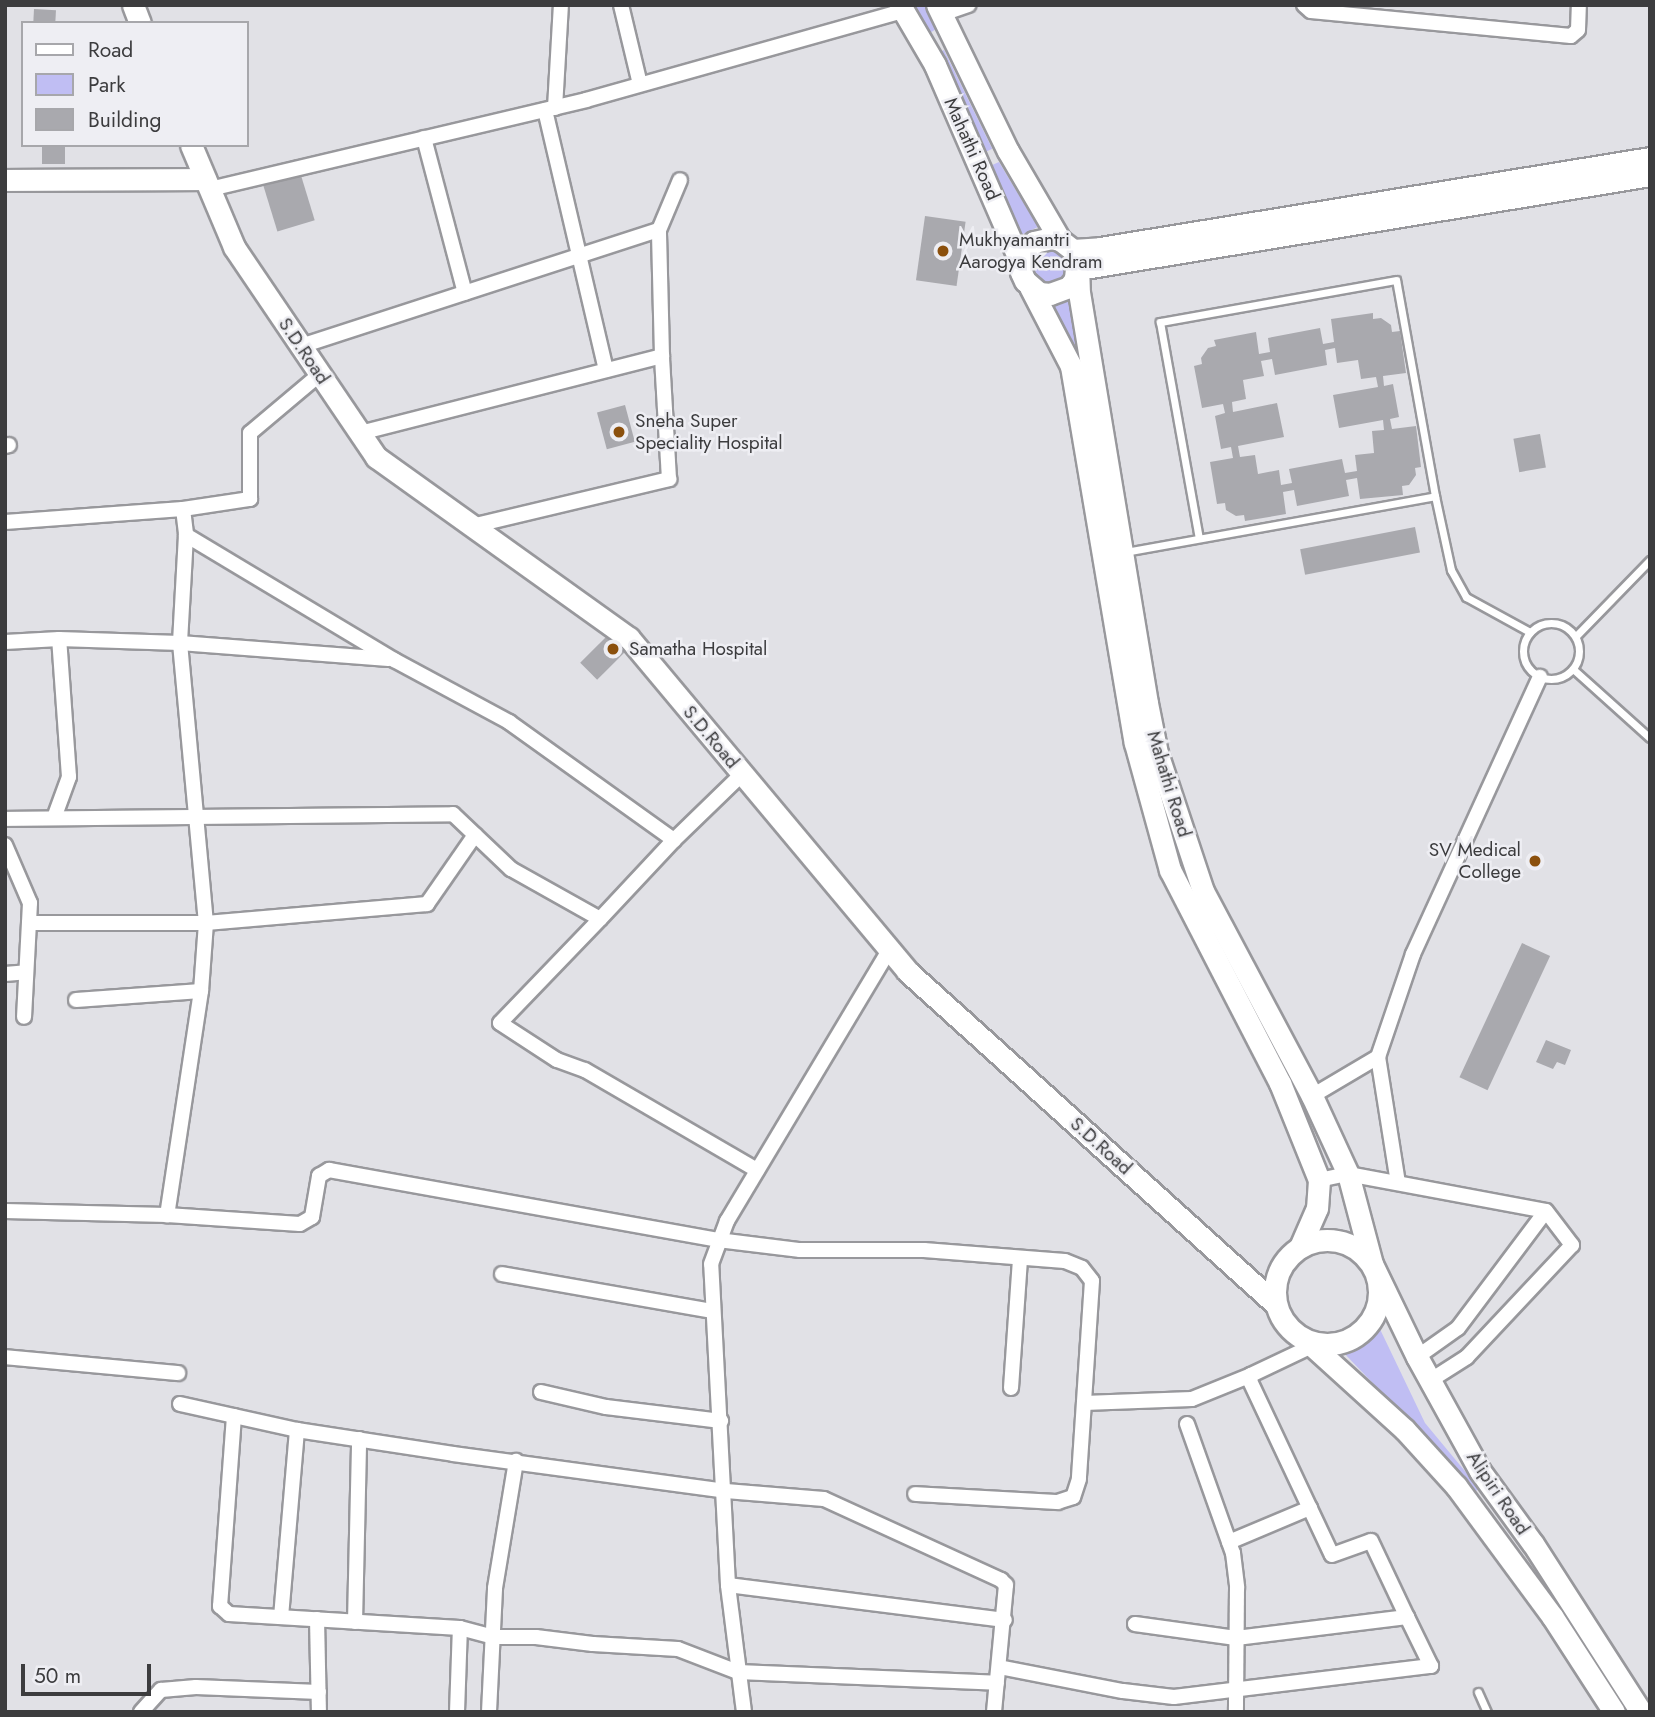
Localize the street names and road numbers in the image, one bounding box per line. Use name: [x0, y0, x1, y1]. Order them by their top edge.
street label: Mahathi Road: [939, 94, 1005, 204]
street label: S.D.Road: [274, 313, 334, 389]
street label: S.D.Road: [678, 701, 744, 773]
street label: Mahathi Road: [1142, 728, 1196, 840]
street label: S.D.Road: [1065, 1112, 1137, 1180]
street label: Alipiri Road: [1462, 1447, 1534, 1539]

